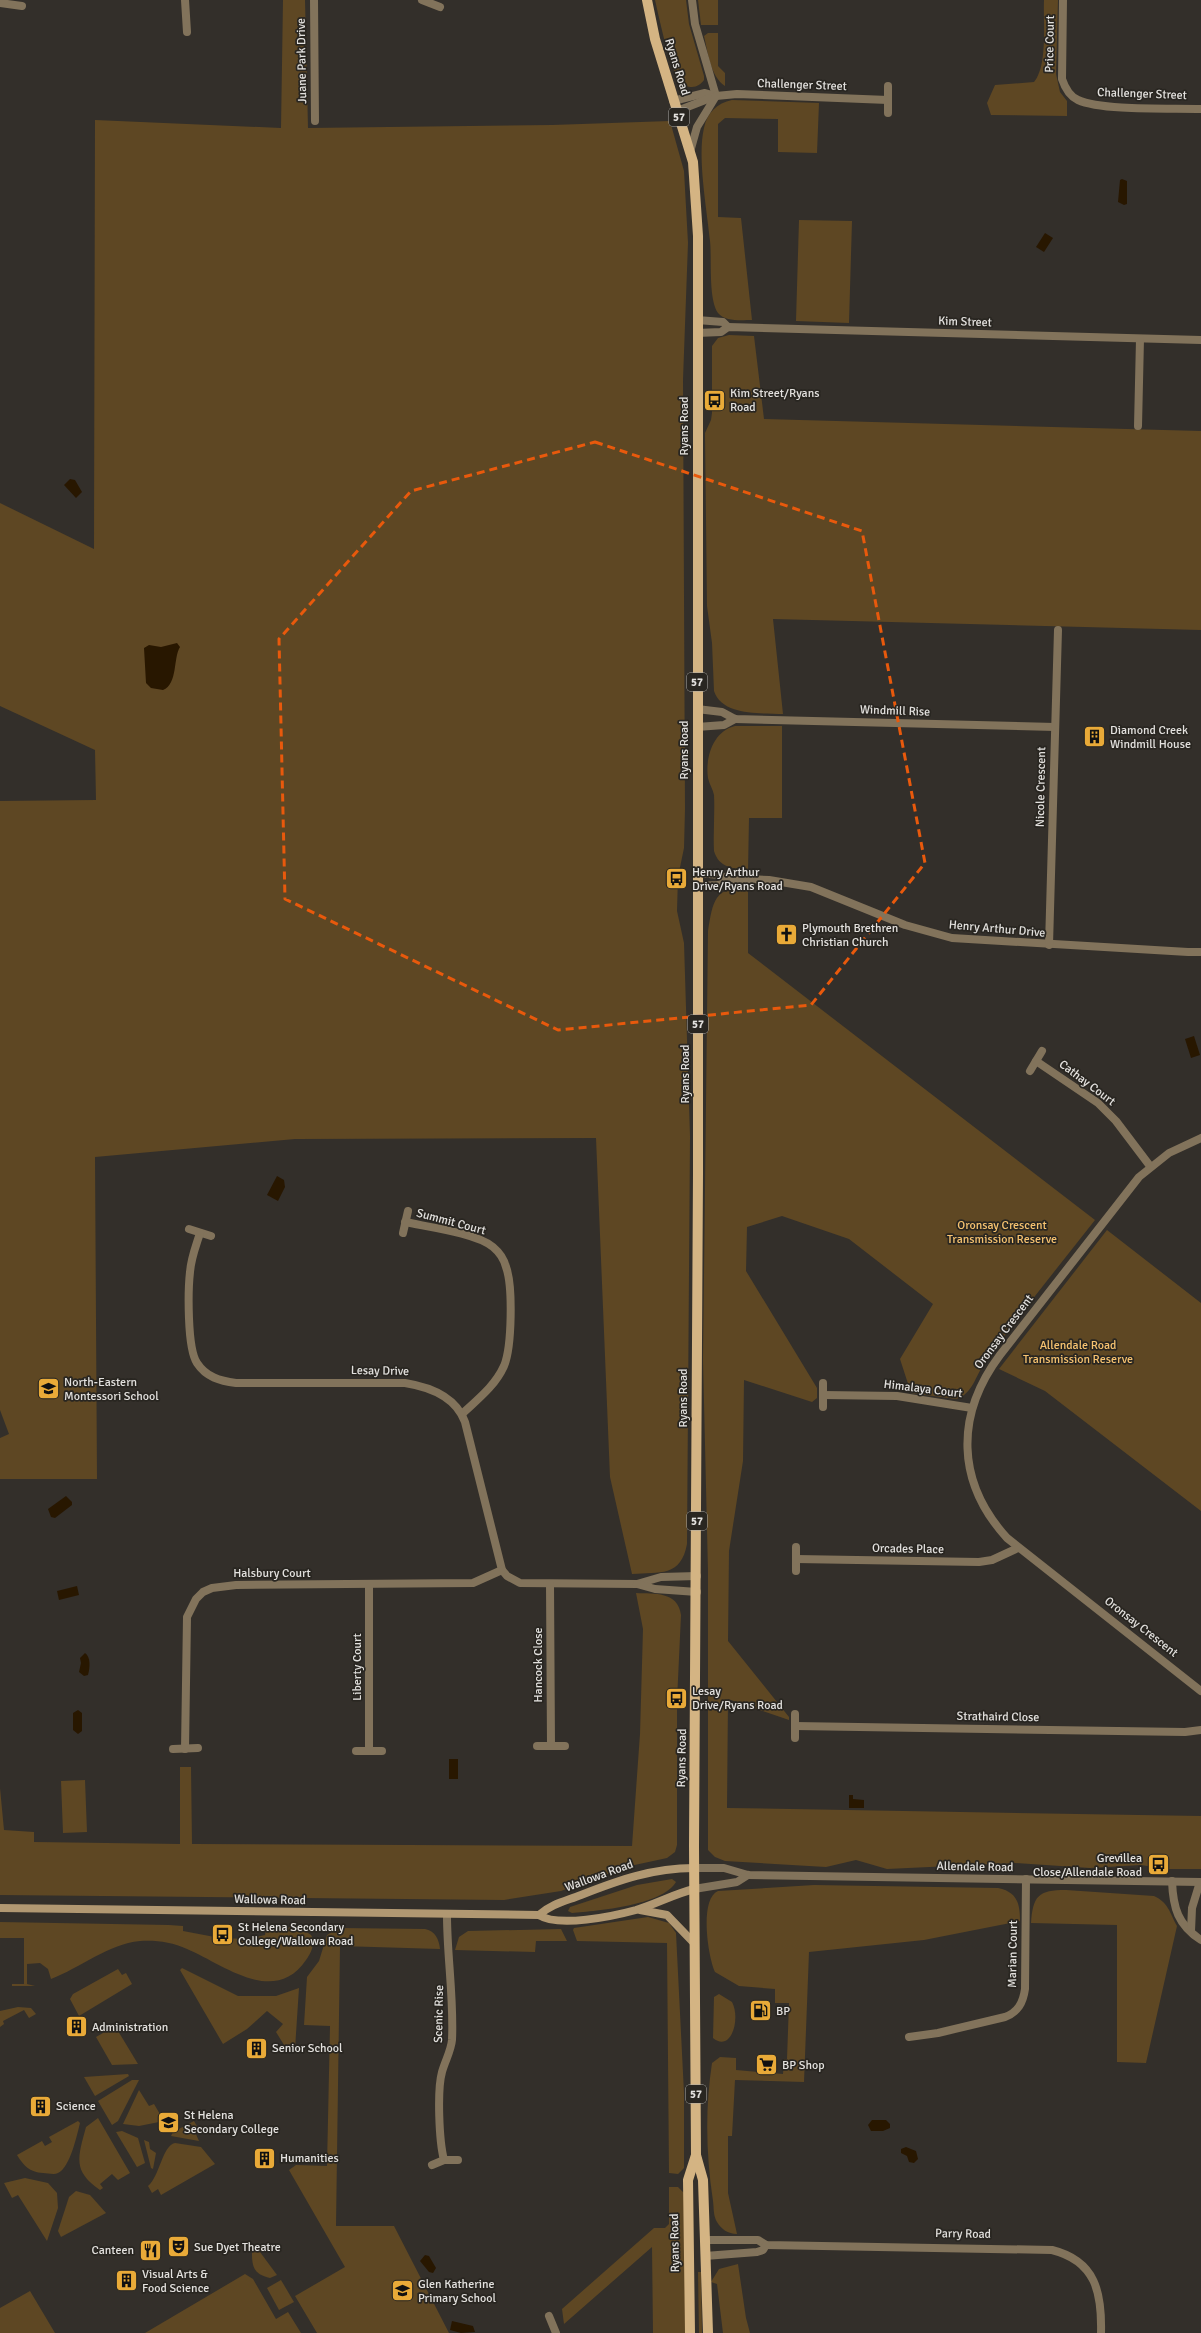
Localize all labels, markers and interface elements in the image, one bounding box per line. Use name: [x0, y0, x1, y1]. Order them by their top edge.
street label: Price Court: [1042, 15, 1058, 73]
street label: Juane Park Drive: [294, 18, 310, 104]
street label: Ryans Road: [661, 37, 693, 97]
street label: Challenger Street: [757, 76, 847, 94]
street label: Challenger Street: [1097, 85, 1187, 103]
road number: 57: [669, 108, 689, 126]
street label: Kim Street: [938, 314, 992, 330]
place label: Kim Street/Ryans Road: [730, 386, 820, 415]
bus stop icon: Kim Street/Ryans Road: [701, 387, 727, 413]
street label: Ryans Road: [677, 397, 692, 455]
road number: 57: [687, 673, 707, 691]
street label: Windmill Rise: [860, 702, 930, 720]
street label: Ryans Road: [677, 721, 692, 779]
place label: Diamond Creek Windmill House: [1110, 723, 1191, 752]
building icon: Diamond Creek Windmill House: [1081, 724, 1107, 750]
street label: Nicole Crescent: [1033, 747, 1049, 827]
place label: Henry Arthur Drive/Ryans Road: [692, 865, 783, 894]
bus stop icon: Henry Arthur Drive/Ryans Road: [664, 866, 690, 892]
street label: Henry Arthur Drive: [948, 917, 1046, 941]
place label: Plymouth Brethren Christian Church: [802, 921, 898, 950]
church icon: Plymouth Brethren Christian Church: [773, 922, 799, 948]
road number: 57: [688, 1015, 708, 1033]
street label: Ryans Road: [678, 1045, 693, 1103]
street label: Cathay Court: [1056, 1057, 1118, 1109]
street label: Summit Court: [415, 1206, 487, 1238]
park label: Oronsay Crescent Transmission Reserve: [947, 1218, 1057, 1247]
street label: Oronsay Crescent: [971, 1292, 1037, 1372]
park label: Allendale Road Transmission Reserve: [1023, 1338, 1133, 1367]
street label: Lesay Drive: [351, 1363, 409, 1379]
street label: Ryans Road: [676, 1369, 691, 1427]
place label: North-Eastern Montessori School: [64, 1375, 159, 1404]
school or university icon: North-Eastern Montessori School: [35, 1376, 61, 1402]
street label: Himalaya Court: [883, 1377, 963, 1401]
road number: 57: [687, 1512, 707, 1530]
street label: Orcades Place: [872, 1541, 944, 1557]
street label: Halsbury Court: [233, 1566, 311, 1581]
street label: Oronsay Crescent: [1101, 1594, 1181, 1660]
street label: Hancock Close: [531, 1627, 546, 1703]
street label: Liberty Court: [350, 1633, 365, 1701]
place label: Lesay Drive/Ryans Road: [692, 1684, 783, 1713]
bus stop icon: Lesay Drive/Ryans Road: [664, 1685, 690, 1711]
street label: Strathaird Close: [957, 1709, 1039, 1725]
street label: Ryans Road: [674, 1728, 690, 1788]
place label: Grevillea Close/Allendale Road: [1033, 1851, 1142, 1880]
bus stop icon: Grevillea Close/Allendale Road: [1145, 1852, 1171, 1878]
street label: Wallowa Road: [563, 1857, 635, 1895]
street label: Allendale Road: [936, 1859, 1014, 1875]
street label: Wallowa Road: [234, 1892, 306, 1908]
place label: St Helena Secondary College/Wallowa Road: [238, 1920, 353, 1949]
street label: Marian Court: [1005, 1920, 1021, 1988]
bus stop icon: St Helena Secondary College/Wallowa Road: [209, 1921, 235, 1947]
street label: Scenic Rise: [431, 1985, 447, 2043]
fuel station icon: BP: [747, 1998, 773, 2024]
place label: BP: [776, 2004, 790, 2019]
building icon: Administration: [63, 2014, 89, 2040]
place label: Administration: [92, 2020, 168, 2035]
building icon: Senior School: [243, 2035, 269, 2061]
place label: Senior School: [272, 2041, 343, 2056]
supermarket icon: BP Shop: [753, 2052, 779, 2078]
place label: BP Shop: [782, 2058, 825, 2073]
road number: 57: [686, 2085, 706, 2103]
building icon: Science: [27, 2093, 53, 2119]
place label: Science: [56, 2099, 96, 2114]
place label: St Helena Secondary College: [184, 2108, 279, 2137]
school or university icon: St Helena Secondary College: [156, 2109, 182, 2135]
building icon: Humanities: [252, 2145, 278, 2171]
place label: Humanities: [280, 2151, 339, 2166]
street label: Ryans Road: [667, 2213, 683, 2273]
street label: Parry Road: [935, 2226, 991, 2242]
theatre icon: Sue Dyet Theatre: [165, 2234, 191, 2260]
restaurant icon: Canteen: [137, 2237, 163, 2263]
place label: Sue Dyet Theatre: [194, 2240, 281, 2255]
place label: Canteen: [92, 2243, 134, 2258]
place label: Visual Arts & Food Science: [142, 2267, 209, 2296]
building icon: Visual Arts & Food Science: [114, 2268, 140, 2294]
place label: Glen Katherine Primary School: [418, 2277, 496, 2306]
school or university icon: Glen Katherine Primary School: [390, 2278, 416, 2304]

